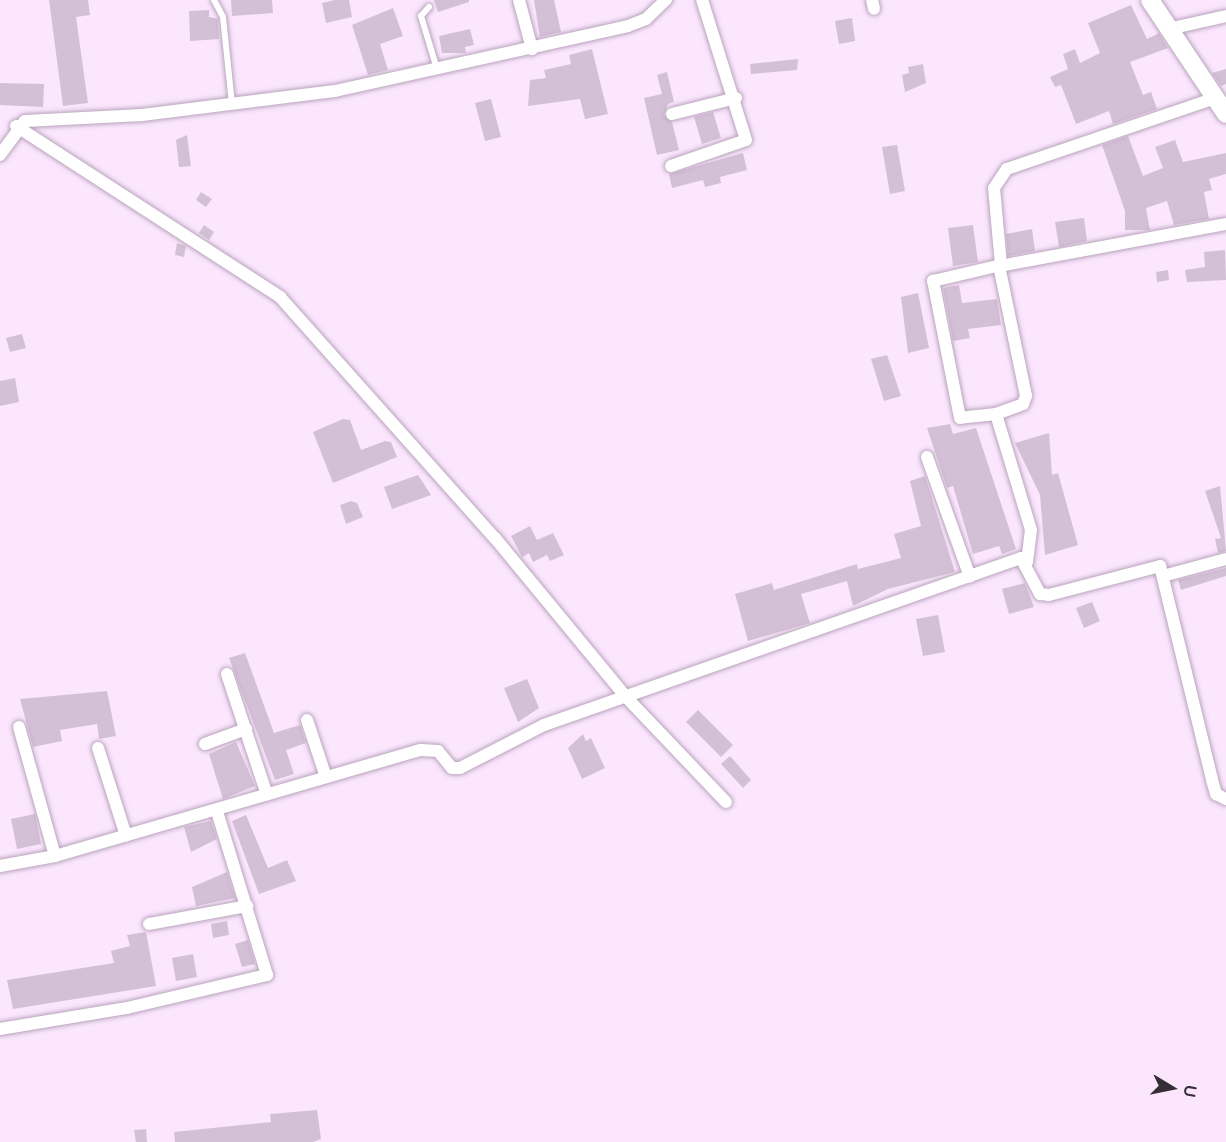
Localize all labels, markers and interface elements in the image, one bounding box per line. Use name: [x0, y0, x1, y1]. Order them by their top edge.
north arrow: [1142, 1058, 1202, 1118]
text: U: [1179, 1083, 1201, 1099]

